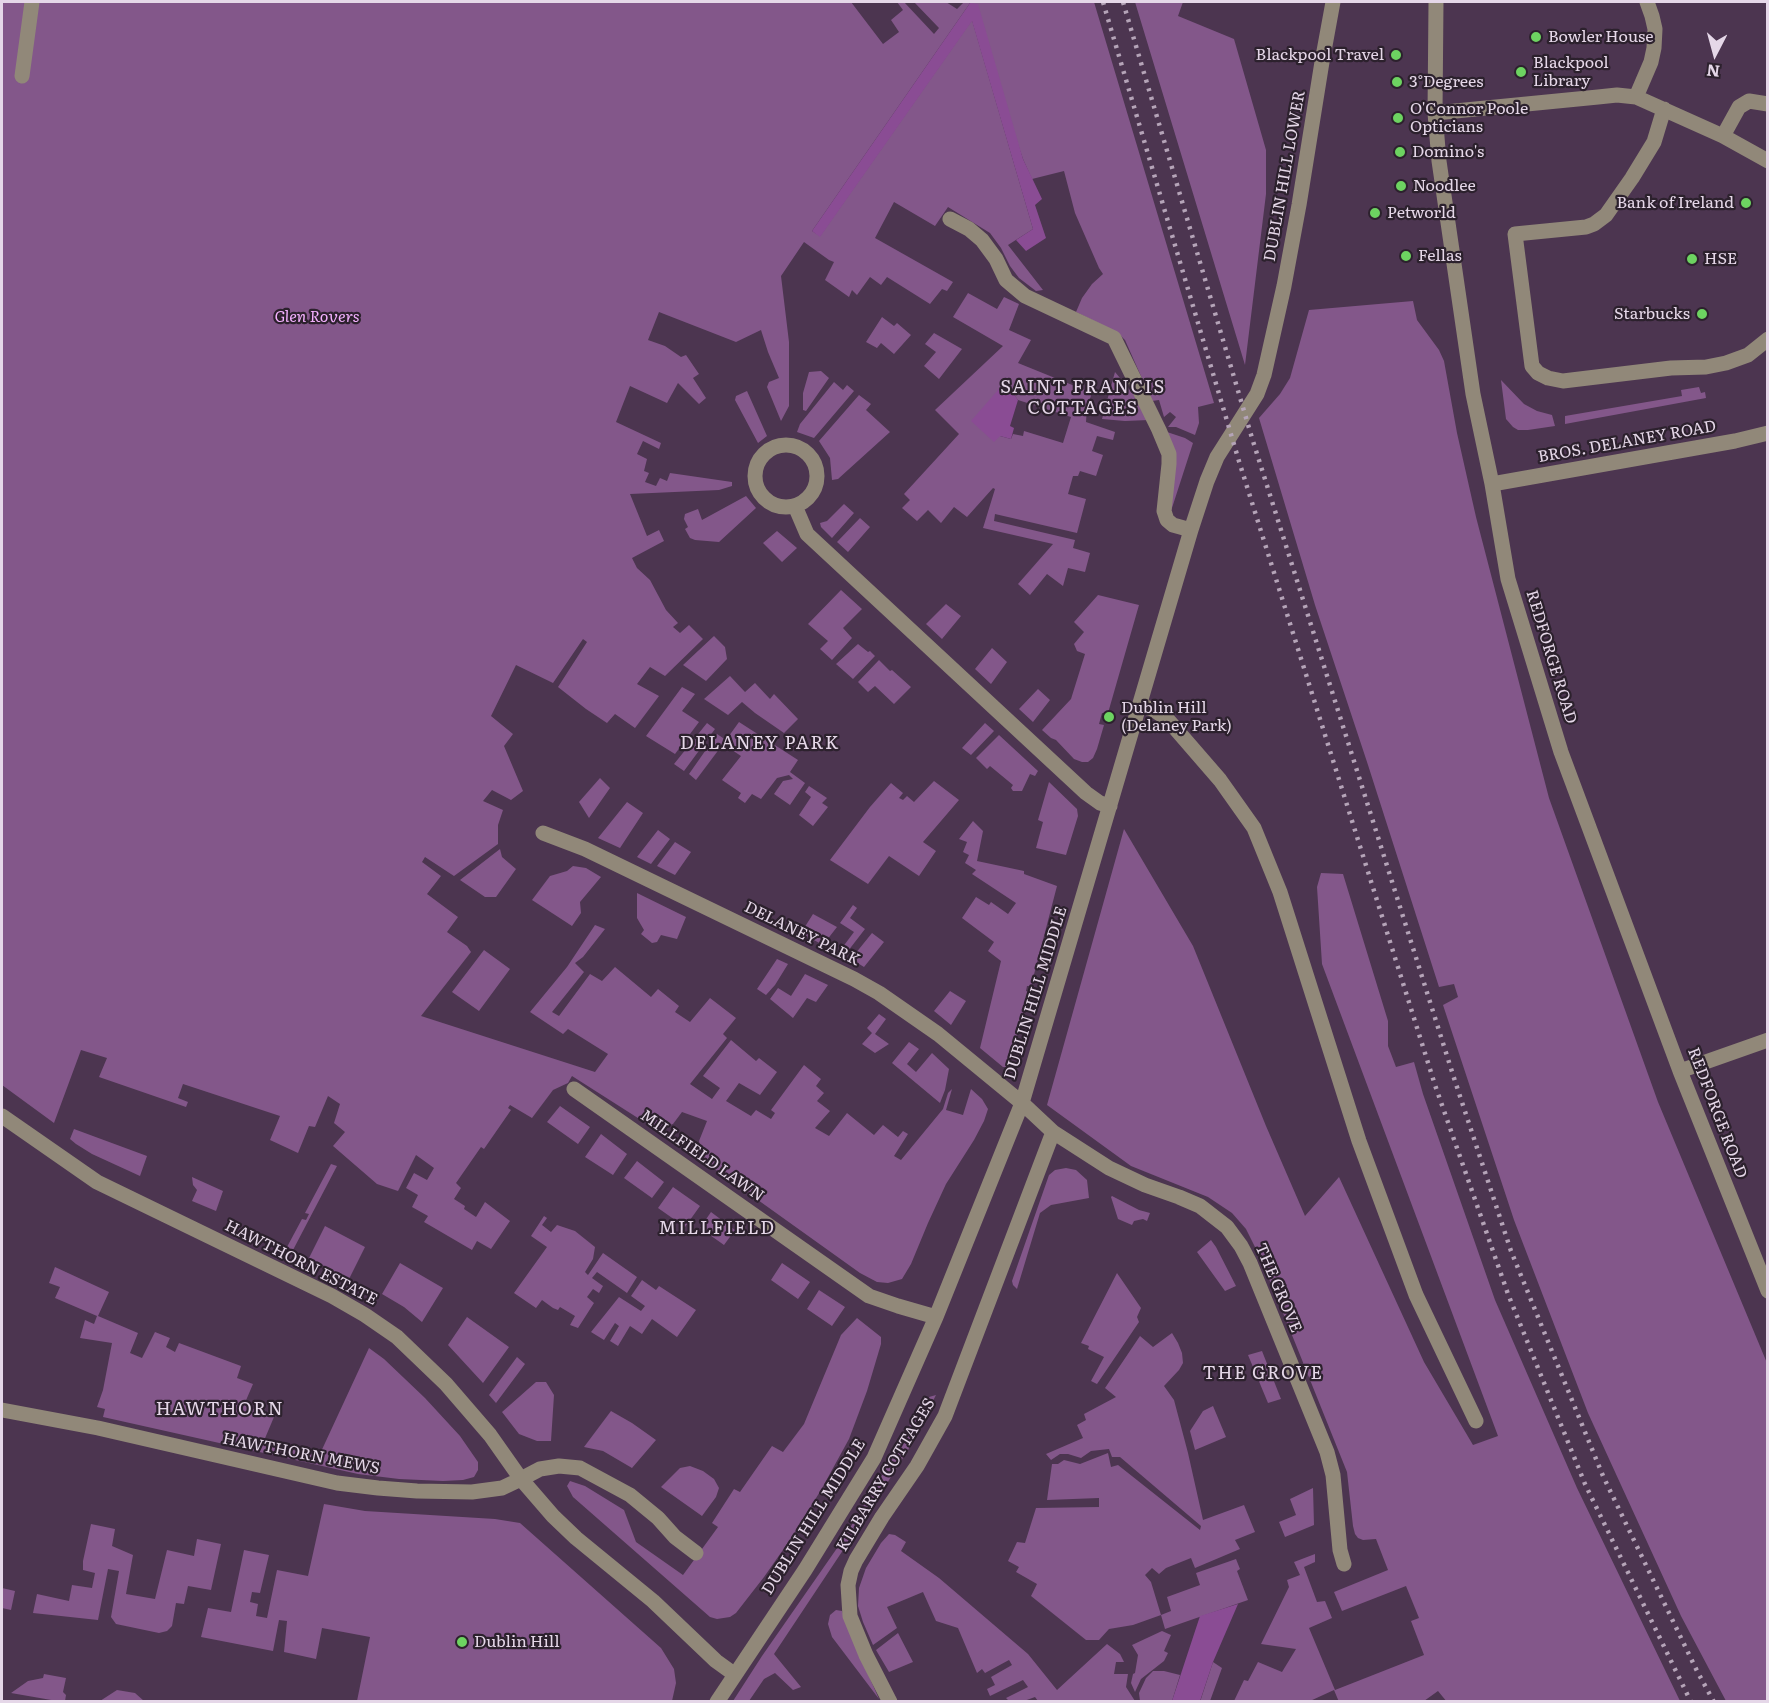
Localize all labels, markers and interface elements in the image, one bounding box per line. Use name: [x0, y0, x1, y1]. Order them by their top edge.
north arrow: [1685, 24, 1745, 84]
place label: Bowler House: [1548, 27, 1654, 47]
marker: Bowler House: [1529, 30, 1543, 44]
place label: Blackpool Travel: [1256, 45, 1384, 65]
marker: Blackpool Travel: [1389, 48, 1403, 62]
place label: Blackpool Library: [1533, 53, 1609, 91]
text: N: [1705, 59, 1721, 85]
marker: Blackpool Library: [1514, 65, 1528, 79]
place label: 3°Degrees: [1409, 72, 1483, 92]
marker: 3°Degrees: [1390, 75, 1404, 89]
street label: DUBLIN HILL LOWER: [1260, 89, 1310, 263]
place label: O'Connor Poole Opticians: [1410, 99, 1528, 137]
marker: O'Connor Poole Opticians: [1391, 111, 1405, 125]
place label: Domino's: [1412, 142, 1484, 162]
marker: Domino's: [1393, 145, 1407, 159]
place label: Noodlee: [1413, 176, 1476, 196]
marker: Noodlee: [1394, 179, 1408, 193]
place label: Bank of Ireland: [1617, 193, 1734, 213]
marker: Bank of Ireland: [1739, 196, 1753, 210]
place label: Petworld: [1387, 203, 1456, 223]
marker: Petworld: [1368, 206, 1382, 220]
place label: Fellas: [1418, 246, 1462, 266]
marker: Fellas: [1399, 249, 1413, 263]
place label: HSE: [1704, 249, 1737, 269]
marker: HSE: [1685, 252, 1699, 266]
place label: Starbucks: [1614, 304, 1690, 324]
park label: Glen Rovers: [275, 307, 359, 327]
marker: Starbucks: [1695, 307, 1709, 321]
district label: SAINT FRANCIS COTTAGES: [1000, 377, 1166, 420]
street label: BROS. DELANEY ROAD: [1536, 417, 1718, 467]
street label: REDFORGE ROAD: [1522, 588, 1580, 726]
place label: Dublin Hill (Delaney Park): [1121, 698, 1232, 736]
marker: Dublin Hill (Delaney Park): [1102, 710, 1116, 724]
district label: DELANEY PARK: [680, 733, 840, 755]
street label: DELANEY PARK: [741, 898, 863, 970]
street label: DUBLIN HILL MIDDLE: [1000, 904, 1072, 1082]
street label: REDFORGE ROAD: [1683, 1045, 1751, 1181]
street label: MILLFIELD LAWN: [636, 1106, 768, 1206]
street label: HAWTHORN ESTATE: [222, 1216, 380, 1310]
district label: MILLFIELD: [659, 1218, 775, 1240]
street label: THE GROVE: [1251, 1240, 1305, 1336]
district label: THE GROVE: [1203, 1363, 1323, 1385]
street label: KILBARRY COTTAGES: [833, 1395, 939, 1555]
district label: HAWTHORN: [156, 1399, 284, 1421]
street label: HAWTHORN MEWS: [221, 1429, 381, 1479]
street label: DUBLIN HILL MIDDLE: [758, 1436, 870, 1598]
place label: Dublin Hill: [474, 1632, 559, 1652]
marker: Dublin Hill: [455, 1635, 469, 1649]

